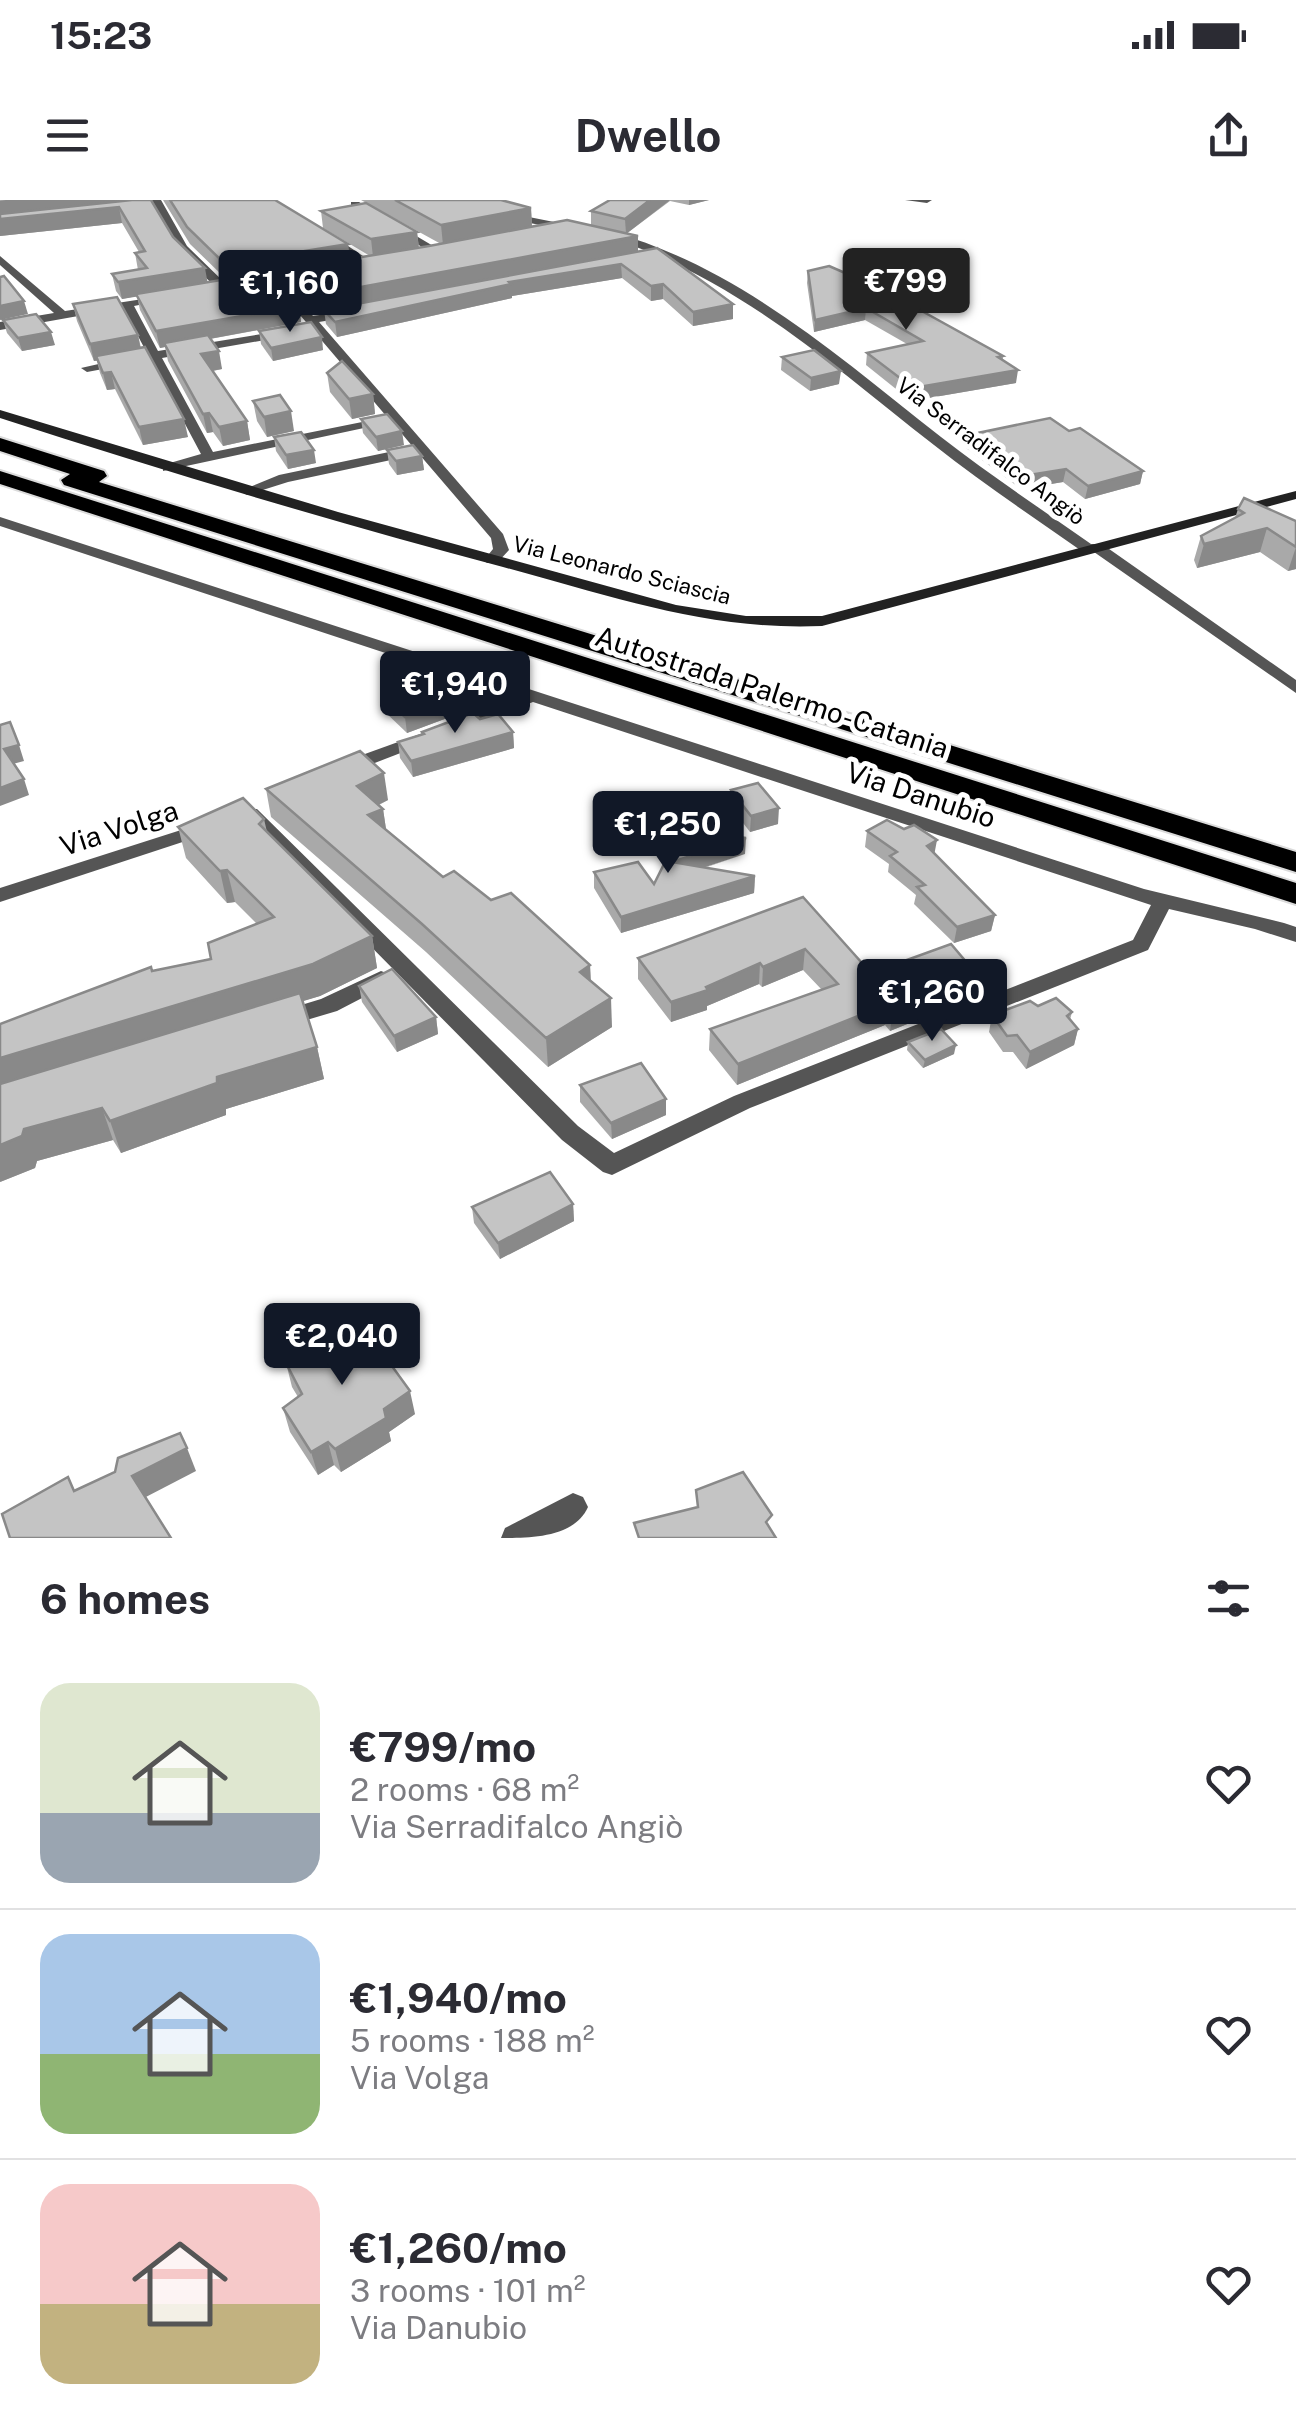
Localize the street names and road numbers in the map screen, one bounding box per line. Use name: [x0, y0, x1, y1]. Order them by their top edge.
street label: Via Serradifalco Angiò: [892, 372, 1090, 530]
street label: Via Leonardo Sciascia: [510, 530, 734, 610]
street label: Autostrada Palermo-Catania: [592, 619, 953, 764]
street label: Via Danubio: [842, 755, 1000, 834]
street label: Via Volga: [56, 793, 182, 862]

